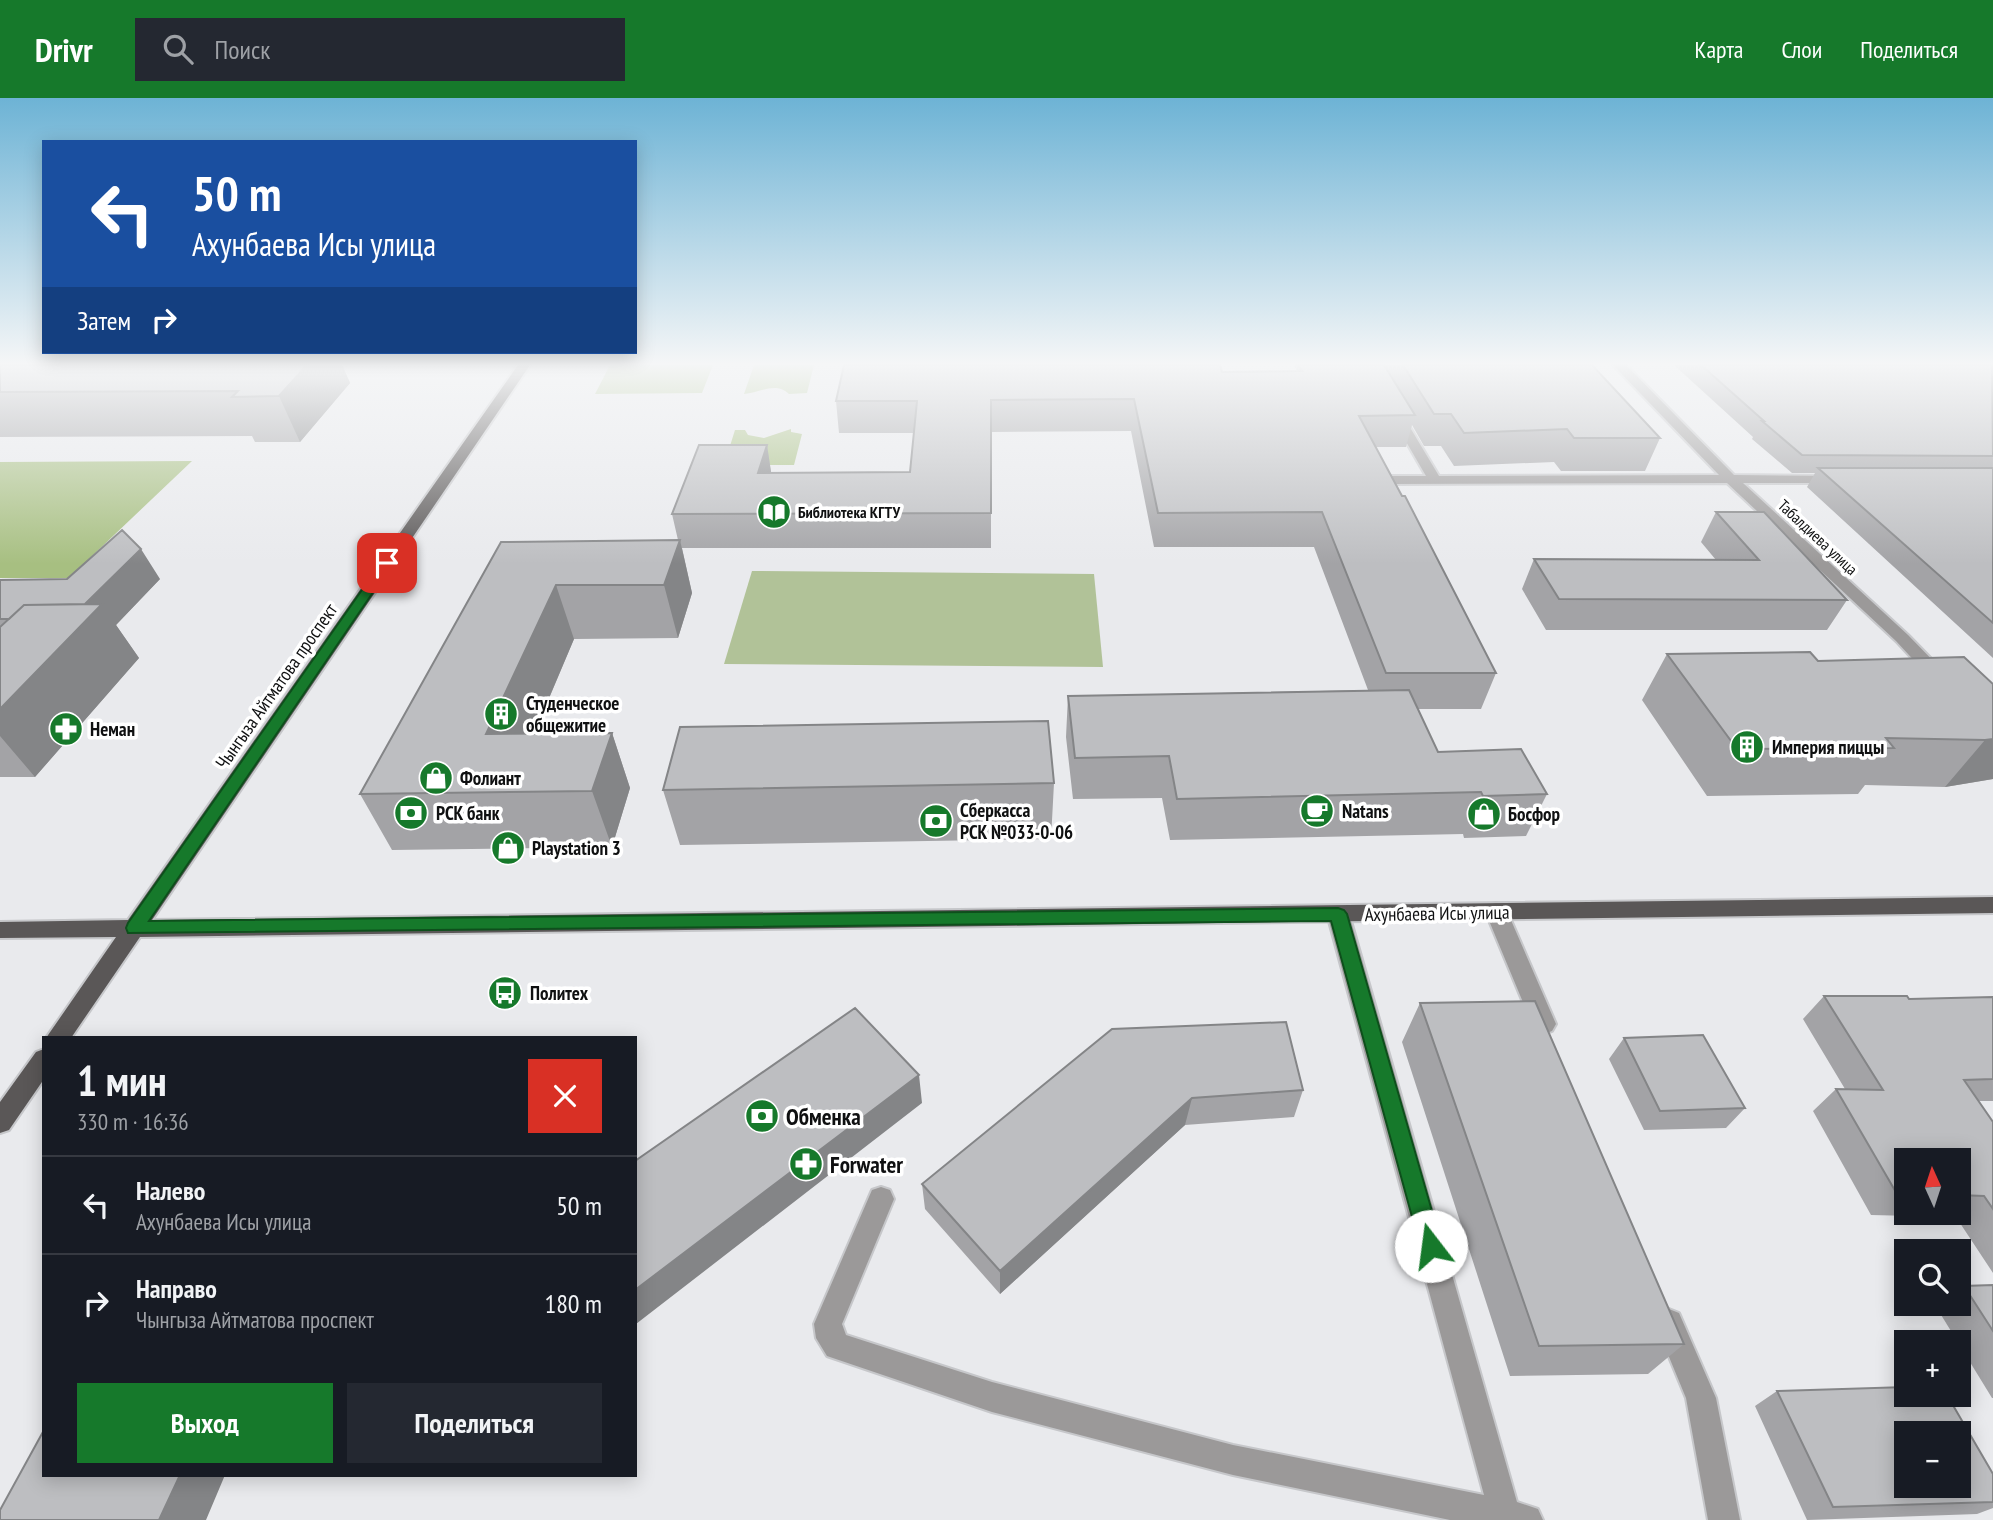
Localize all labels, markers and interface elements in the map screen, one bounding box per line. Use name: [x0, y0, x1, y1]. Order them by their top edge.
search box: [135, 18, 625, 81]
text: Drivr: [35, 28, 93, 71]
icon: search: [159, 30, 197, 68]
text: Поиск: [215, 33, 270, 66]
text: Карта: [1695, 34, 1743, 65]
text: Слои: [1781, 34, 1822, 65]
text: Поделиться: [1860, 34, 1958, 65]
text: 50 m: [192, 161, 281, 225]
icon: left: [77, 168, 168, 259]
text: Ахунбаева Исы улица: [192, 223, 436, 265]
icon: right: [145, 301, 183, 339]
text: Затем: [77, 304, 131, 337]
library icon: Библиотека КГТУ: [755, 493, 793, 531]
street label: Табалдиева улица: [1774, 495, 1862, 579]
place label: Библиотека КГТУ: [798, 502, 900, 522]
pin: [357, 533, 417, 593]
icon: arrive: [368, 544, 406, 582]
street label: Чынгыза Айтматова проспект: [210, 598, 343, 773]
place label: Студенческое общежитие: [526, 691, 620, 737]
building icon: Студенческое общежитие: [482, 695, 520, 733]
pharmacy icon: Неман: [47, 710, 85, 748]
place label: Неман: [90, 717, 135, 741]
building icon: Империя пиццы: [1728, 728, 1766, 766]
place label: Империя пиццы: [1772, 735, 1884, 759]
shop icon: Фолиант: [417, 759, 455, 797]
place label: Фолиант: [460, 766, 521, 790]
cafe icon: Natans: [1298, 792, 1336, 830]
bank icon: РСК банк: [392, 794, 430, 832]
shop icon: Босфор: [1465, 795, 1503, 833]
place label: Сберкасса РСК №033-0-06: [960, 798, 1073, 844]
place label: Natans: [1342, 799, 1389, 823]
place label: РСК банк: [436, 801, 500, 825]
bank icon: Сберкасса РСК №033-0-06: [917, 802, 955, 840]
place label: Босфор: [1508, 802, 1560, 826]
shop icon: Playstation 3: [489, 829, 527, 867]
place label: Playstation 3: [532, 836, 621, 860]
street label: Ахунбаева Исы улица: [1364, 900, 1510, 926]
bus stop icon: Политех: [486, 974, 524, 1012]
place label: Политех: [530, 981, 589, 1005]
text: 1 мин: [77, 1053, 167, 1108]
button: close: [528, 1059, 602, 1133]
bank icon: Обменка: [743, 1097, 781, 1135]
place label: Обменка: [786, 1102, 861, 1131]
text: 330 m · 16:36: [77, 1107, 189, 1136]
pharmacy icon: Forwater: [787, 1145, 825, 1183]
north arrow: [1894, 1148, 1970, 1225]
map controls: [1894, 1148, 1971, 1498]
place label: Forwater: [830, 1150, 903, 1179]
text: Налево: [136, 1174, 205, 1207]
icon: left: [77, 1186, 115, 1224]
text: 50 m: [556, 1189, 602, 1222]
text: Ахунбаева Исы улица: [136, 1207, 311, 1236]
position arrow: [1394, 1209, 1468, 1283]
button: search: [1894, 1239, 1971, 1316]
text: Направо: [136, 1272, 217, 1305]
icon: right: [77, 1284, 115, 1322]
text: 180 m: [544, 1287, 602, 1320]
text: Чынгыза Айтматова проспект: [136, 1305, 374, 1334]
button: +: [1894, 1330, 1971, 1407]
button: Выход: [77, 1383, 333, 1463]
button: Поделиться: [347, 1383, 602, 1463]
button: −: [1894, 1421, 1971, 1498]

